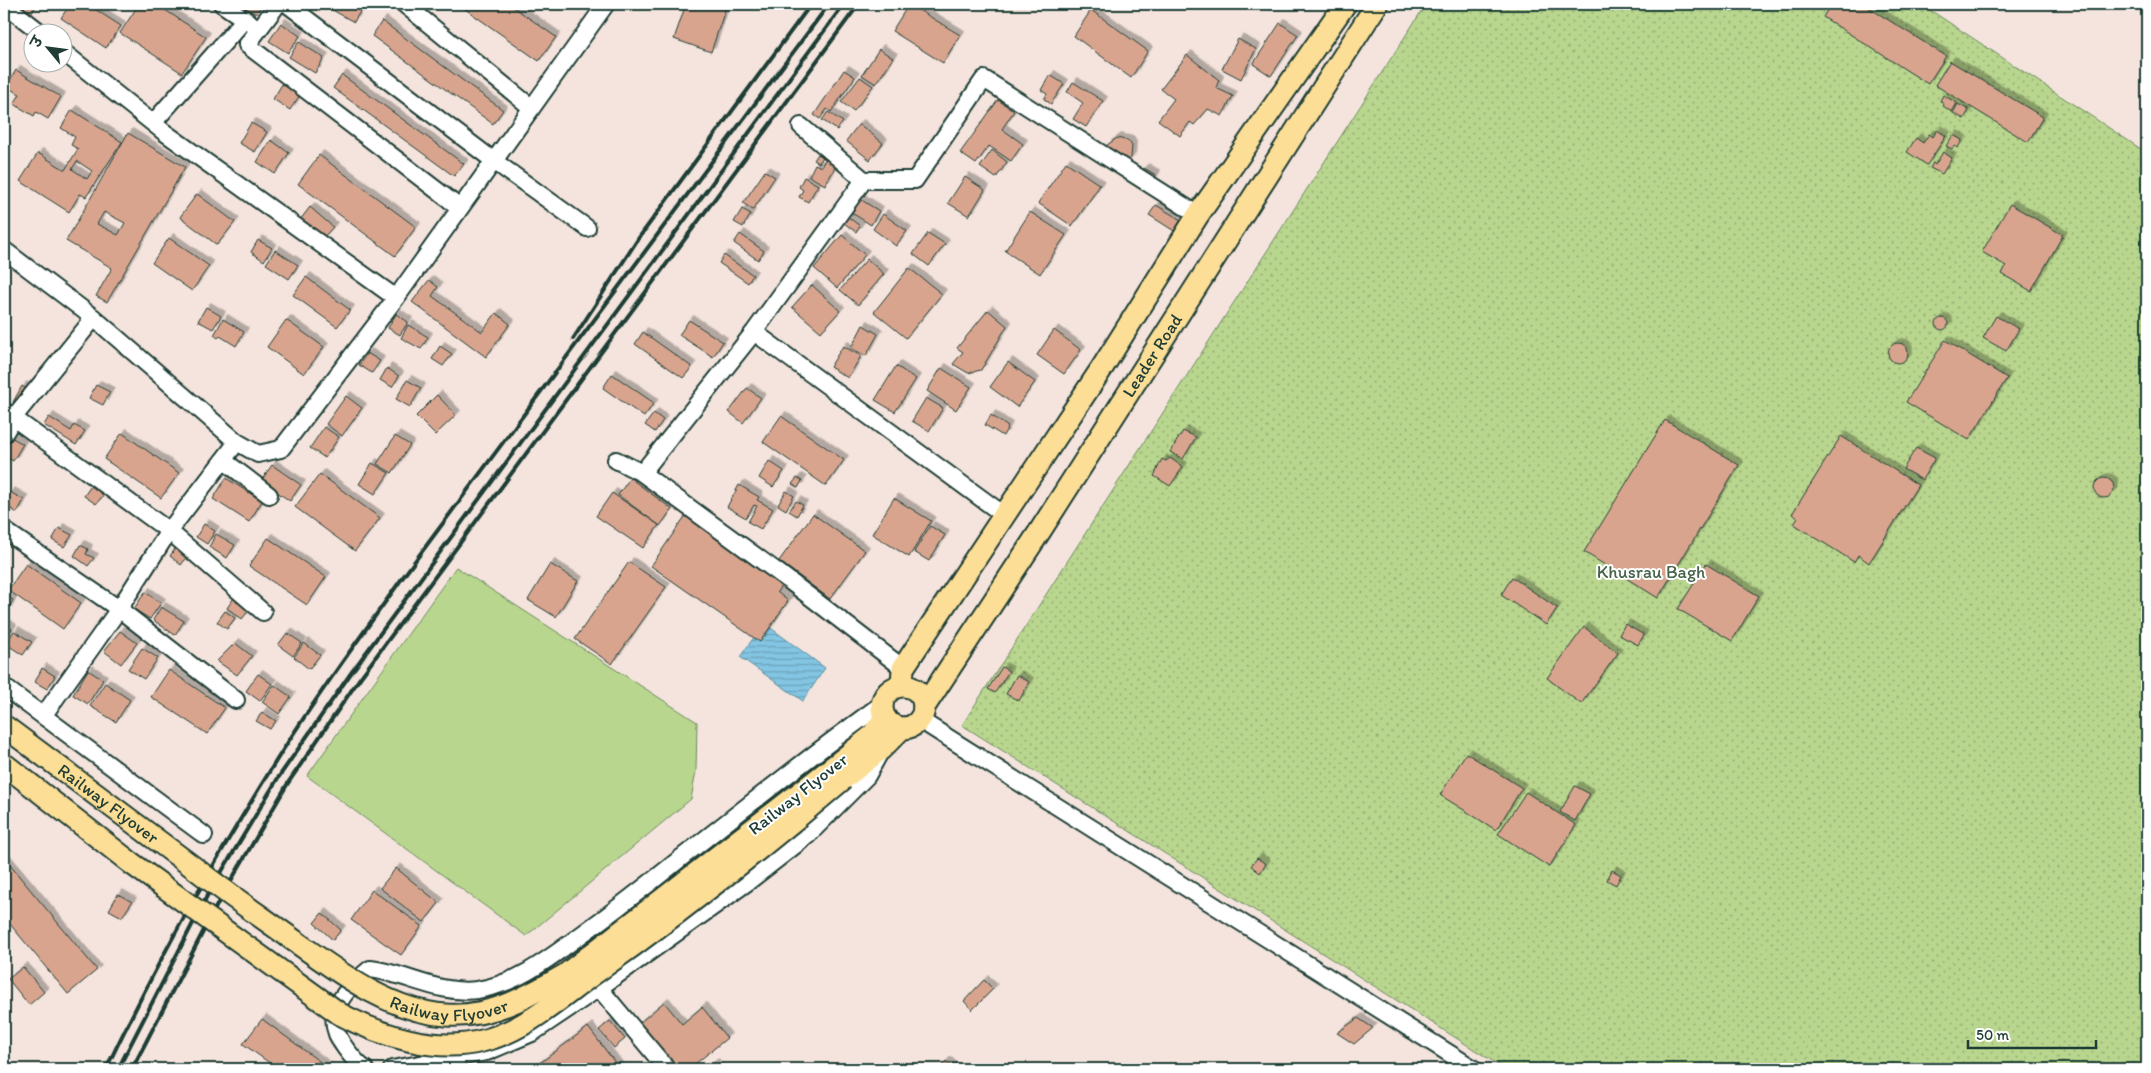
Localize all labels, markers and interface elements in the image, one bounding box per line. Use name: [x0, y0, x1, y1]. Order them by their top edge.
north arrow: [22, 22, 72, 72]
text: उ: [26, 32, 48, 52]
street label: Leader Road: [1117, 310, 1187, 401]
park label: Khusrau Bagh: [1597, 561, 1705, 583]
street label: Railway Flyover: [744, 748, 853, 840]
street label: Railway Flyover: [53, 759, 164, 849]
street label: Railway Flyover: [387, 991, 512, 1026]
scale bar: [1968, 1018, 2096, 1050]
text: 50 m: [1976, 1026, 2009, 1044]

